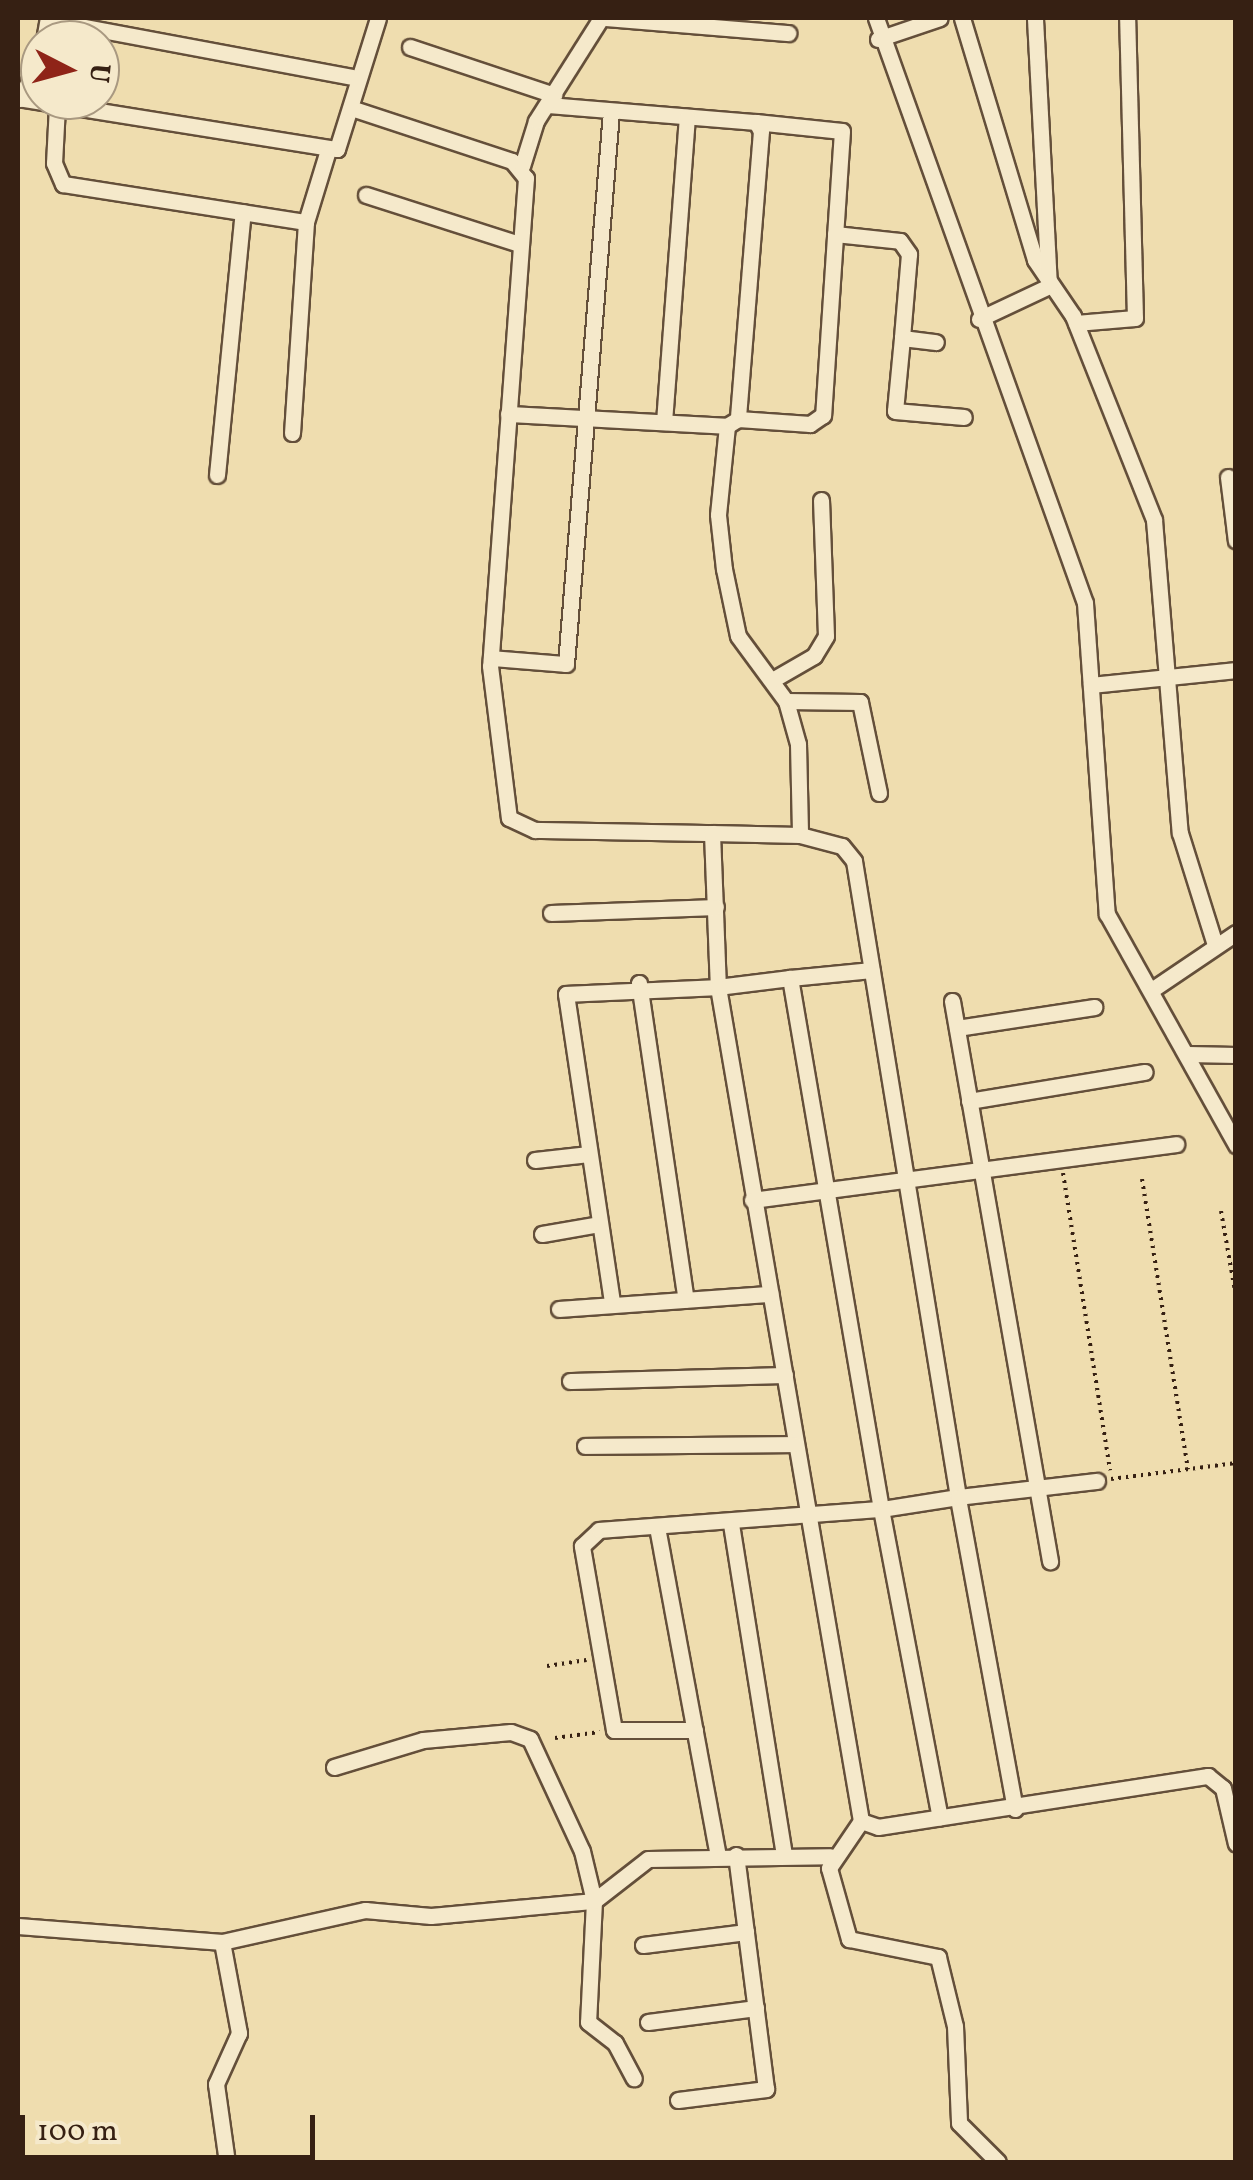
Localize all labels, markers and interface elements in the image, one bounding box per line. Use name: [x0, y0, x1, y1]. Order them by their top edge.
north arrow: [20, 20, 120, 120]
text: U: [78, 61, 119, 85]
scale bar: [25, 2095, 320, 2157]
text: 100 m: [37, 2111, 118, 2153]

